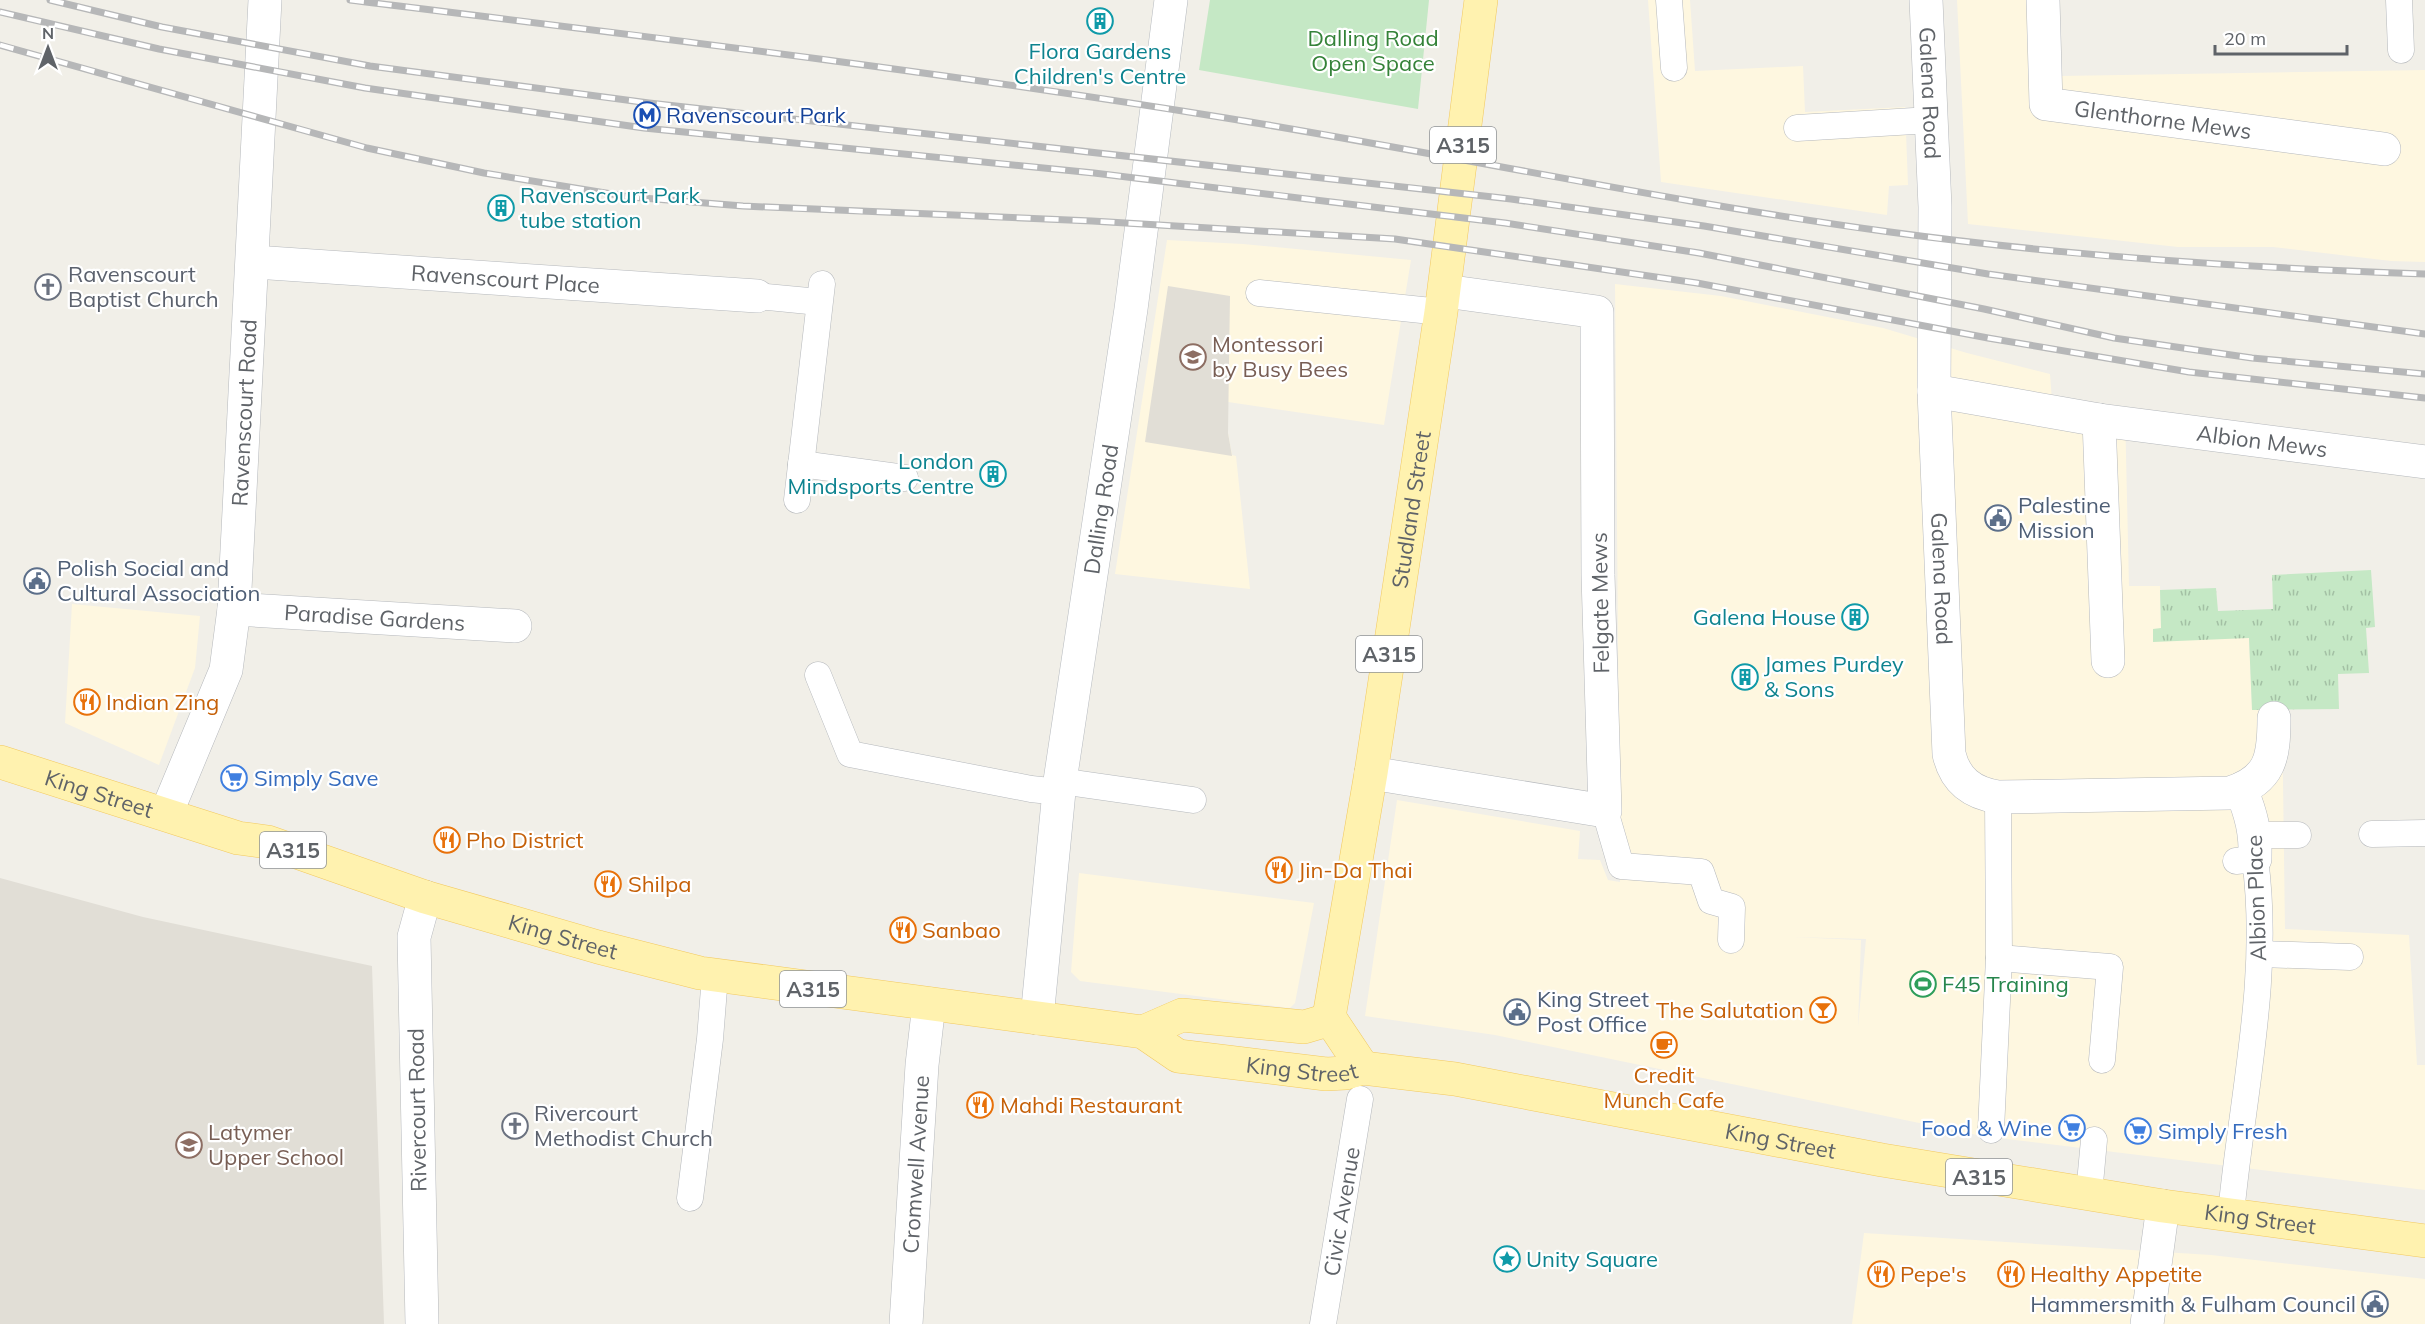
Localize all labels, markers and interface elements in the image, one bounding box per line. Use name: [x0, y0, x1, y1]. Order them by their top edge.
building icon: Flora Gardens Children's Centre: [1085, 6, 1115, 36]
north arrow: [18, 18, 78, 78]
scale bar: [2215, 18, 2347, 56]
text: N: [42, 23, 54, 43]
park label: Dalling Road Open Space: [1307, 24, 1439, 77]
street label: Galena Road: [1913, 26, 1947, 160]
text: 20 m: [2224, 27, 2266, 50]
place label: Flora Gardens Children's Centre: [1014, 37, 1186, 90]
street label: Glenthorne Mews: [2073, 94, 2253, 145]
metro station icon: Ravenscourt Park: [632, 100, 662, 130]
place label: Ravenscourt Park: [666, 101, 846, 129]
road number: A315: [1430, 127, 1496, 163]
place label: Ravenscourt Park tube station: [520, 181, 700, 234]
building icon: Ravenscourt Park tube station: [486, 193, 516, 223]
street label: Ravenscourt Place: [410, 259, 601, 299]
place label: Ravenscourt Baptist Church: [68, 260, 219, 313]
church icon: Ravenscourt Baptist Church: [33, 272, 63, 302]
street label: Ravenscourt Road: [225, 318, 263, 507]
place label: Montessori by Busy Bees: [1212, 330, 1348, 383]
school or university icon: Montessori by Busy Bees: [1178, 342, 1208, 372]
street label: Albion Mews: [2195, 419, 2329, 463]
street label: Studland Street: [1385, 429, 1437, 590]
street label: Dalling Road: [1077, 442, 1124, 576]
place label: London Mindsports Centre: [788, 447, 974, 500]
building icon: London Mindsports Centre: [978, 459, 1008, 489]
place label: Palestine Mission: [2018, 491, 2111, 544]
public building icon: Palestine Mission: [1983, 503, 2013, 533]
street label: Galena Road: [1925, 512, 1958, 645]
street label: Felgate Mews: [1585, 532, 1615, 674]
place label: Polish Social and Cultural Association: [57, 554, 260, 607]
public building icon: Polish Social and Cultural Association: [22, 566, 52, 596]
street label: Paradise Gardens: [283, 598, 466, 637]
building icon: Galena House: [1840, 602, 1870, 632]
place label: Galena House: [1693, 603, 1836, 631]
road number: A315: [1356, 636, 1422, 672]
place label: James Purdey & Sons: [1764, 650, 1904, 703]
building icon: James Purdey & Sons: [1730, 662, 1760, 692]
restaurant icon: Indian Zing: [72, 687, 102, 717]
place label: Indian Zing: [106, 688, 219, 716]
street label: King Street: [41, 763, 157, 824]
supermarket icon: Simply Save: [219, 763, 249, 793]
place label: Simply Save: [254, 764, 378, 792]
restaurant icon: Pho District: [432, 825, 462, 855]
place label: Pho District: [466, 826, 584, 854]
road number: A315: [260, 832, 326, 868]
street label: Albion Place: [2240, 834, 2272, 962]
restaurant icon: Jin-Da Thai: [1264, 855, 1294, 885]
place label: Jin-Da Thai: [1298, 856, 1413, 884]
restaurant icon: Shilpa: [593, 869, 623, 899]
place label: Shilpa: [628, 870, 691, 898]
street label: King Street: [505, 908, 621, 965]
restaurant icon: Sanbao: [888, 915, 918, 945]
place label: Sanbao: [922, 916, 1001, 944]
sports icon: F45 Training: [1908, 969, 1938, 999]
place label: F45 Training: [1942, 970, 2069, 998]
road number: A315: [780, 971, 846, 1007]
place label: King Street Post Office: [1537, 985, 1649, 1038]
bar icon: The Salutation: [1808, 995, 1838, 1025]
place label: The Salutation: [1656, 996, 1804, 1024]
public building icon: King Street Post Office: [1502, 997, 1532, 1027]
street label: Rivercourt Road: [402, 1028, 432, 1192]
cafe icon: Credit Munch Cafe: [1649, 1030, 1679, 1060]
street label: King Street: [1245, 1050, 1361, 1088]
place label: Credit Munch Cafe: [1604, 1061, 1724, 1114]
street label: Cromwell Avenue: [896, 1074, 935, 1254]
restaurant icon: Mahdi Restaurant: [965, 1090, 995, 1120]
place label: Mahdi Restaurant: [1000, 1091, 1182, 1119]
place label: Rivercourt Methodist Church: [534, 1099, 713, 1152]
church icon: Rivercourt Methodist Church: [500, 1111, 530, 1141]
supermarket icon: Food & Wine: [2057, 1113, 2087, 1143]
place label: Food & Wine: [1921, 1114, 2052, 1142]
supermarket icon: Simply Fresh: [2123, 1116, 2153, 1146]
street label: King Street: [1723, 1117, 1838, 1165]
place label: Simply Fresh: [2158, 1117, 2288, 1145]
place label: Latymer Upper School: [208, 1118, 344, 1171]
school or university icon: Latymer Upper School: [174, 1130, 204, 1160]
street label: Civic Avenue: [1317, 1145, 1366, 1278]
road number: A315: [1946, 1159, 2012, 1195]
street label: King Street: [2203, 1198, 2318, 1240]
place icon: Unity Square: [1492, 1244, 1522, 1274]
place label: Unity Square: [1526, 1245, 1658, 1273]
restaurant icon: Pepe's: [1866, 1259, 1896, 1289]
restaurant icon: Healthy Appetite: [1996, 1259, 2026, 1289]
place label: Pepe's: [1900, 1260, 1967, 1288]
place label: Healthy Appetite: [2030, 1260, 2202, 1288]
public building icon: Hammersmith & Fulham Council: [2360, 1289, 2390, 1319]
place label: Hammersmith & Fulham Council: [2030, 1290, 2356, 1318]

